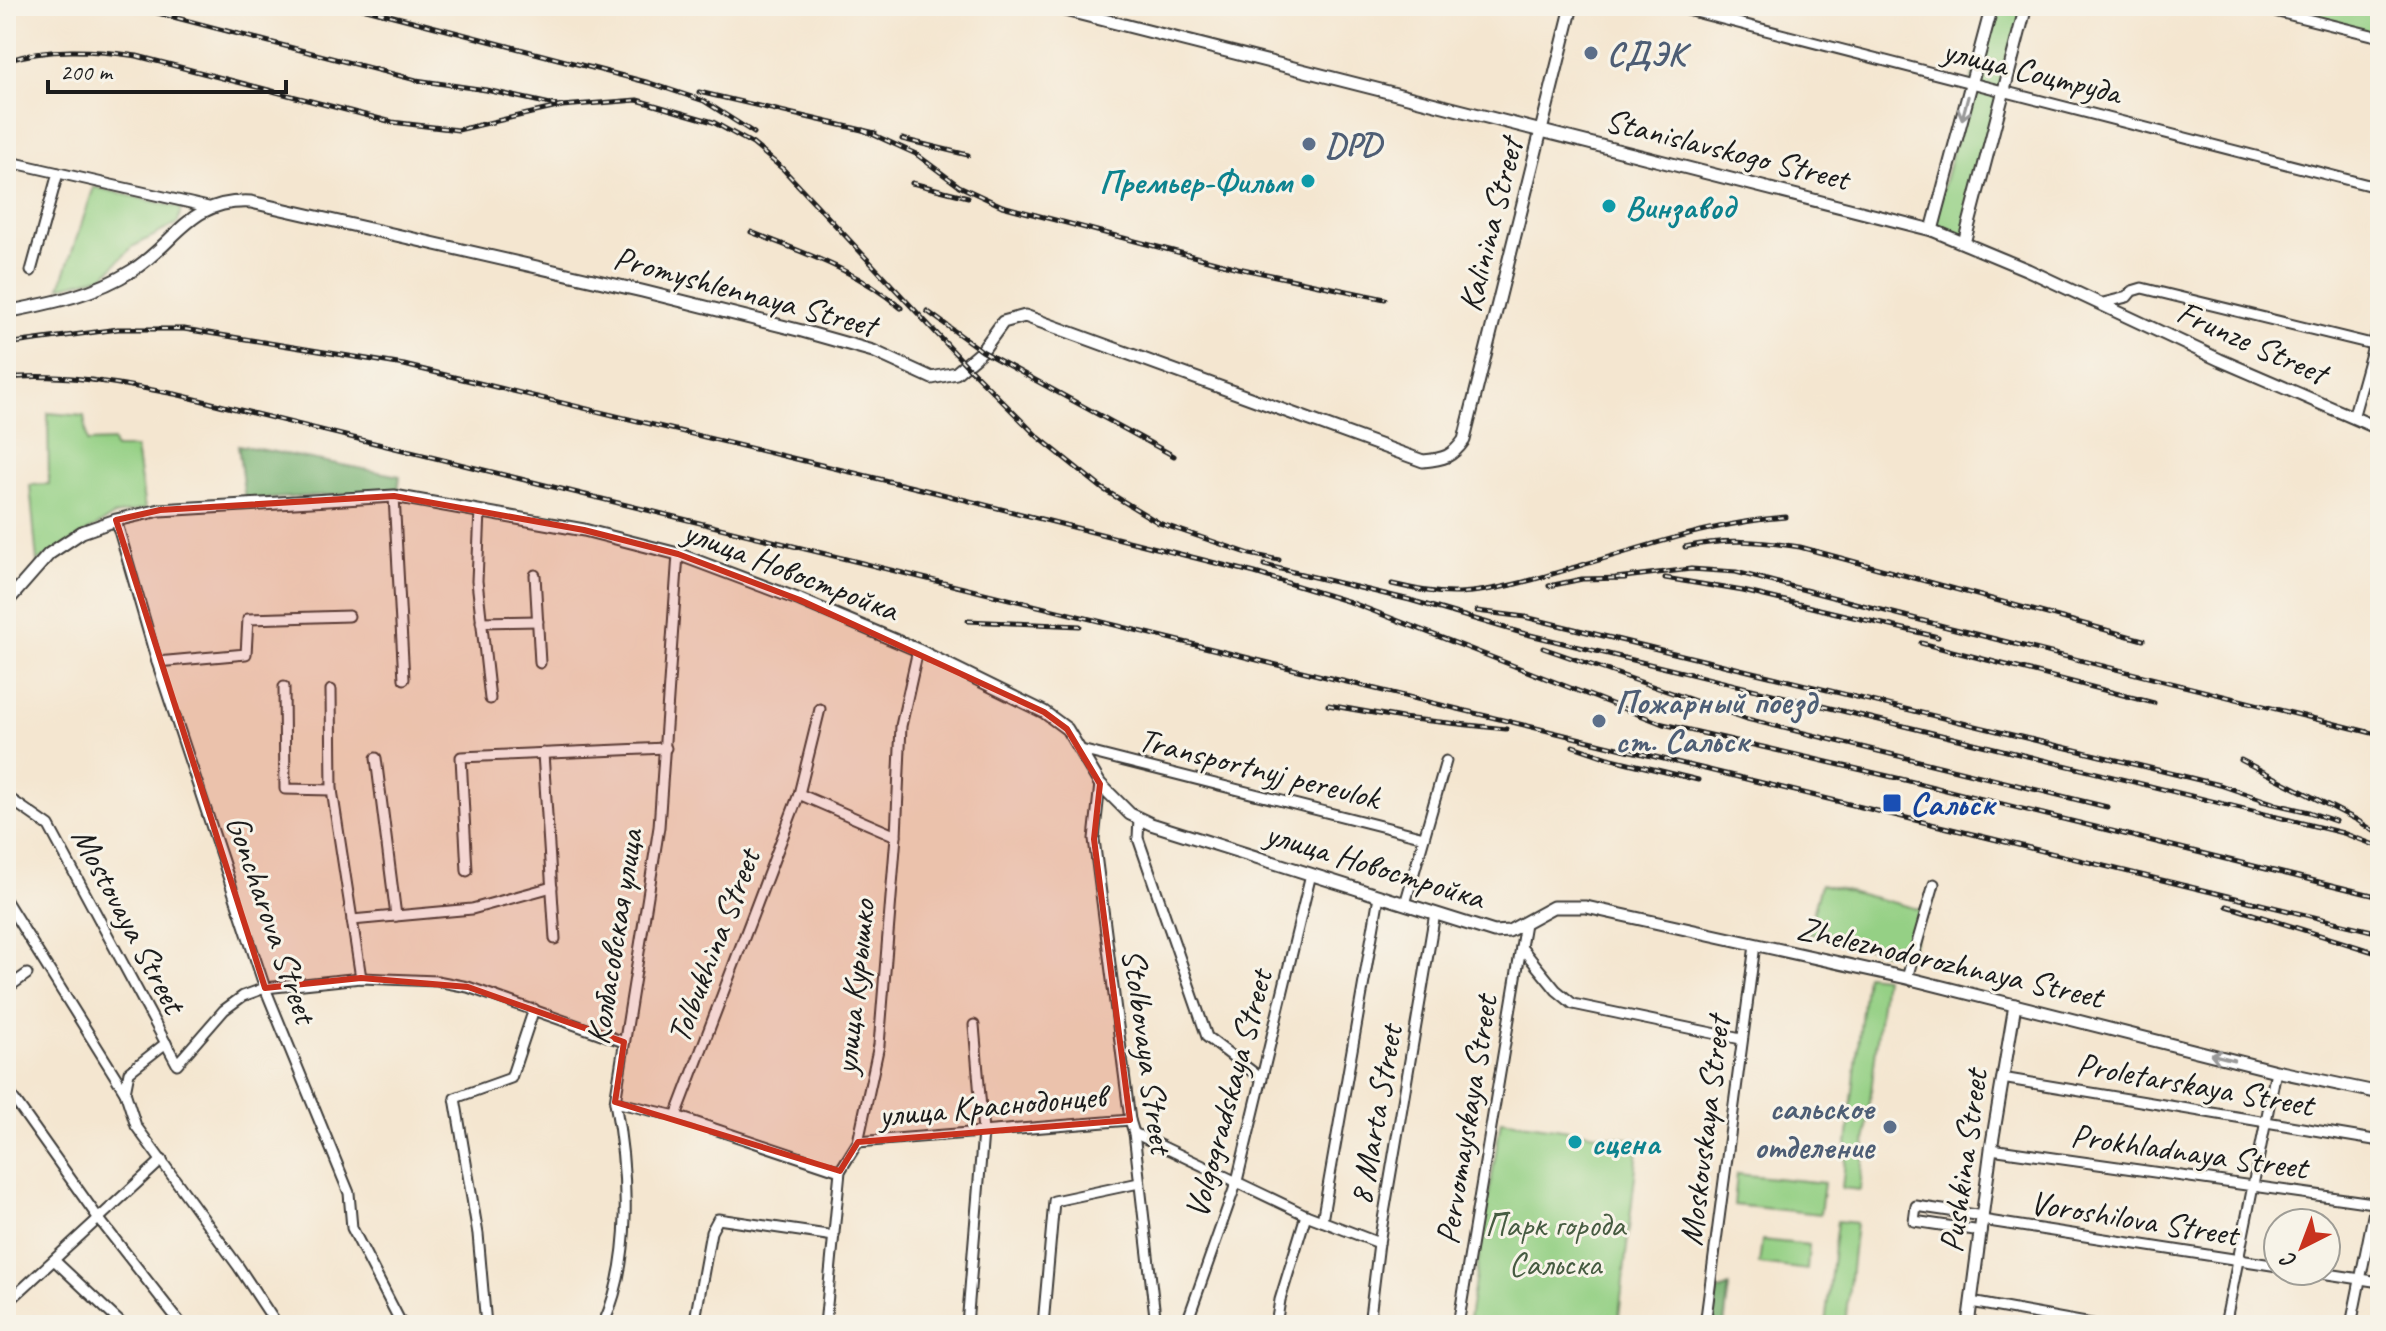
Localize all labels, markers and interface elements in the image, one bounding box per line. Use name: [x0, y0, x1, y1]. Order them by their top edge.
street label: улица Соцтруда: [1937, 28, 2128, 115]
place label: СДЭК: [1607, 32, 1692, 75]
scale bar: [48, 44, 286, 94]
marker: СДЭК: [1582, 44, 1600, 62]
text: 200 m: [60, 57, 114, 87]
one-way arrow: [1956, 95, 1971, 121]
street label: Stanislavskogo Street: [1601, 98, 1857, 201]
place label: DPD: [1325, 123, 1385, 166]
street label: Kalinina Street: [1448, 130, 1533, 316]
marker: DPD: [1300, 135, 1318, 153]
place label: Премьер-Фильм: [1099, 160, 1294, 203]
marker: Премьер-Фильм: [1299, 172, 1317, 190]
place label: Винзавод: [1625, 185, 1739, 229]
marker: Винзавод: [1600, 197, 1618, 215]
street label: Promyshlennaya Street: [609, 235, 885, 348]
street label: Frunze Street: [2171, 290, 2338, 396]
street label: улица Новостройка: [676, 509, 906, 631]
place label: Пожарный поезд ст. Сальск: [1615, 680, 1819, 762]
marker: Пожарный поезд ст. Сальск: [1590, 712, 1608, 730]
street label: Transportnyj pereulok: [1134, 717, 1387, 819]
place label: Сальск: [1910, 782, 1997, 825]
marker: Сальск: [1881, 792, 1903, 814]
street label: Goncharova Street: [216, 809, 329, 1032]
street label: улица Новостройка: [1259, 811, 1492, 919]
street label: Mostovaya Street: [62, 820, 198, 1024]
street label: Колбасовская улица: [576, 824, 653, 1048]
street label: Tolbukhina Street: [656, 840, 771, 1049]
street label: улица Курышко: [823, 896, 885, 1078]
street label: Zheleznodorozhnaya Street: [1793, 906, 2111, 1019]
street label: Stolbovaya Street: [1112, 946, 1184, 1160]
street label: Volgogradskaya Street: [1174, 962, 1283, 1223]
street label: Pervomayskaya Street: [1425, 989, 1507, 1247]
street label: Moskovskaya Street: [1669, 1009, 1740, 1248]
street label: 8 Marta Street: [1338, 1018, 1413, 1208]
street label: Proletarskaya Street: [2073, 1042, 2320, 1127]
one-way arrow: [2210, 1048, 2236, 1063]
street label: Pushkina Street: [1929, 1063, 1998, 1255]
street label: улица Краснодонцев: [875, 1073, 1114, 1137]
place label: сальское отделение: [1754, 1086, 1876, 1168]
street label: Prokhladnaya Street: [2068, 1113, 2313, 1189]
marker: сальское отделение: [1881, 1118, 1899, 1136]
place label: сцена: [1591, 1121, 1662, 1164]
marker: сцена: [1566, 1133, 1584, 1151]
street label: Voroshilova Street: [2027, 1180, 2245, 1256]
park label: Парк города Сальска: [1485, 1203, 1627, 1285]
north arrow: [2262, 1207, 2342, 1287]
text: С: [2274, 1245, 2303, 1275]

